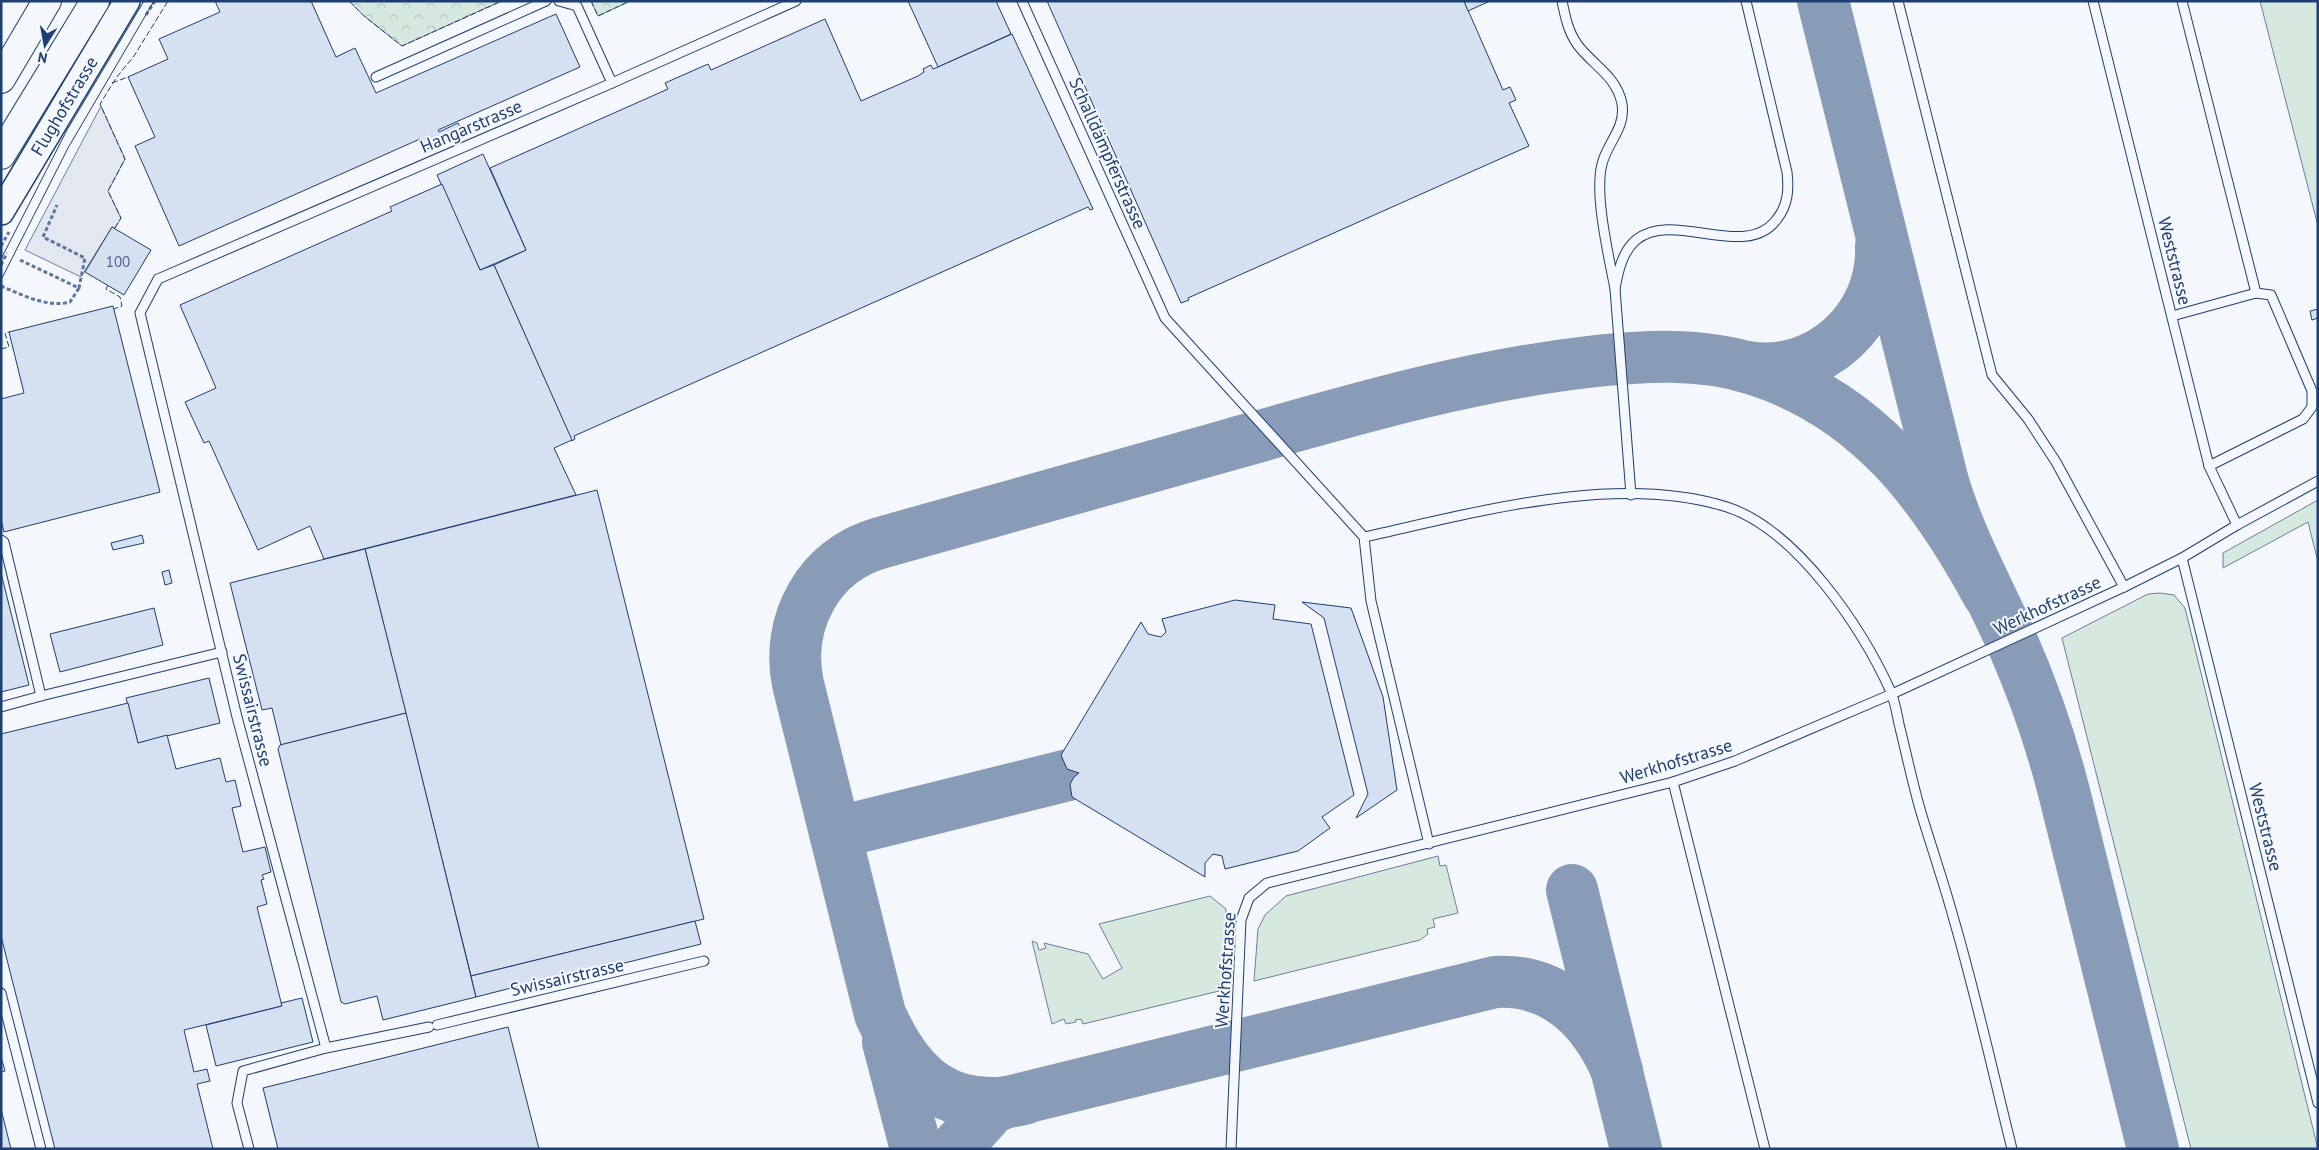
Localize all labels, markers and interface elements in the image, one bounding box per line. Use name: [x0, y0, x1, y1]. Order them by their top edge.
north arrow: [20, 20, 70, 70]
text: N: [36, 48, 49, 67]
street label: Flughofstrasse: [25, 52, 103, 160]
street label: Schalldämpferstrasse: [1064, 74, 1152, 232]
street label: Hangarstrasse: [417, 94, 525, 158]
street label: Weststrasse: [2153, 215, 2197, 307]
house number: 100: [106, 252, 130, 271]
street label: Werkhofstrasse: [1990, 570, 2104, 640]
street label: Swissairstrasse: [228, 651, 278, 769]
street label: Werkhofstrasse: [1617, 733, 1735, 789]
street label: Weststrasse: [2244, 781, 2288, 873]
street label: Werkhofstrasse: [1209, 911, 1241, 1029]
street label: Swissairstrasse: [508, 953, 626, 1001]

